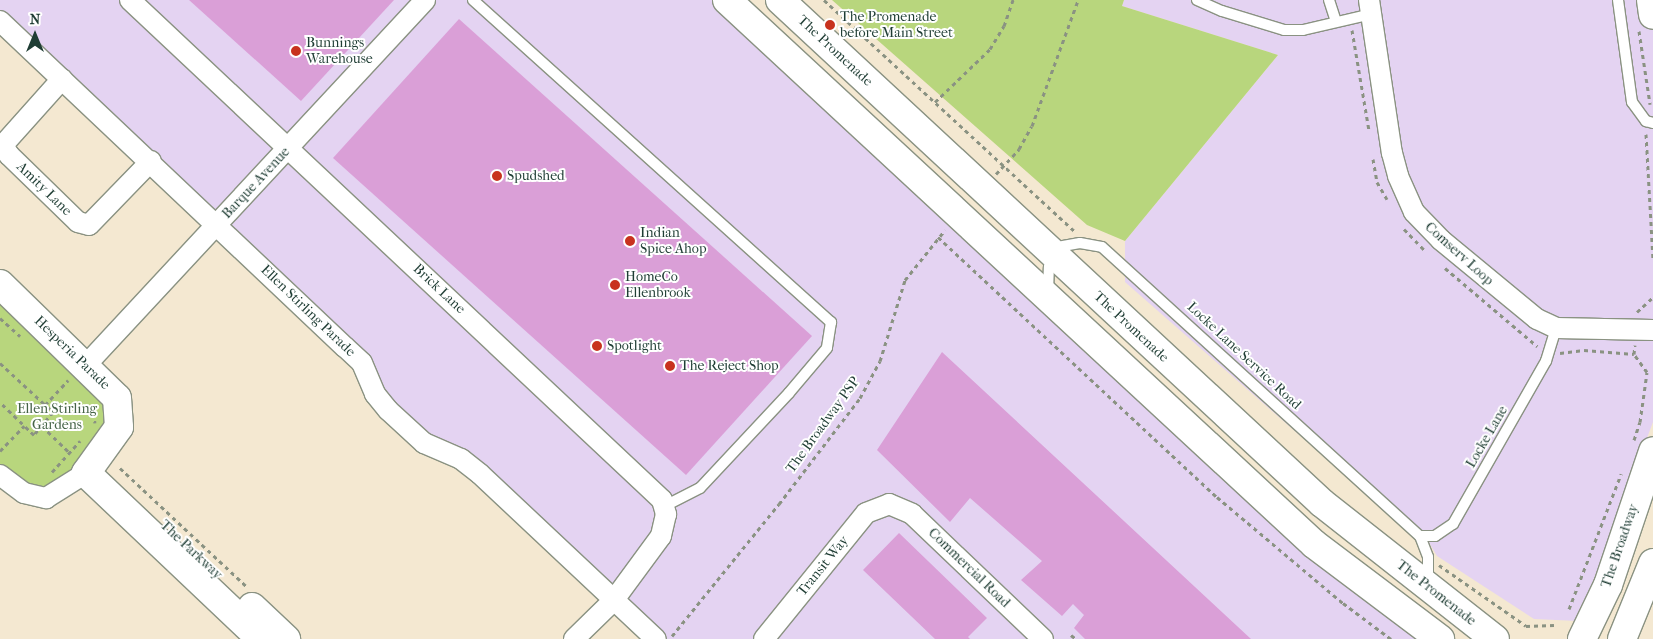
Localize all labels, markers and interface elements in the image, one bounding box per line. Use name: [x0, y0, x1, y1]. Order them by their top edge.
place label: The Promenade before Main Street: [840, 9, 953, 41]
north arrow: [10, 10, 60, 60]
text: N: [30, 11, 40, 28]
street label: The Promenade: [794, 12, 876, 90]
marker: The Promenade before Main Street: [824, 19, 836, 31]
place label: Bunnings Warehouse: [306, 35, 373, 68]
marker: Bunnings Warehouse: [290, 45, 302, 57]
street label: Barque Avenue: [219, 144, 293, 222]
street label: Amity Lane: [13, 159, 75, 219]
place label: Spudshed: [507, 168, 565, 184]
marker: Spudshed: [491, 170, 503, 182]
street label: Comserv Loop: [1421, 219, 1497, 289]
place label: Indian Spice Ahop: [640, 225, 706, 258]
marker: Indian Spice Ahop: [624, 235, 636, 247]
street label: Brick Lane: [409, 261, 469, 317]
street label: Ellen Stirling Parade: [257, 262, 359, 360]
place label: HomeCo Ellenbrook: [625, 269, 691, 302]
marker: HomeCo Ellenbrook: [609, 279, 621, 291]
street label: The Promenade: [1090, 288, 1172, 366]
street label: Locke Lane Service Road: [1183, 299, 1305, 413]
street label: Hesperia Parade: [31, 313, 113, 393]
place label: Spotlight: [607, 338, 662, 354]
marker: Spotlight: [591, 340, 603, 352]
place label: The Reject Shop: [680, 358, 779, 374]
marker: The Reject Shop: [664, 360, 676, 372]
street label: The Broadway PSP: [783, 374, 863, 476]
park label: Ellen Stirling Gardens: [17, 401, 97, 434]
street label: Locke Lane: [1463, 403, 1511, 471]
street label: The Broadway: [1598, 502, 1642, 590]
street label: The Parkway: [156, 517, 226, 583]
street label: Commercial Road: [925, 525, 1013, 611]
street label: Transit Way: [794, 532, 852, 600]
street label: The Promenade: [1393, 557, 1479, 629]

